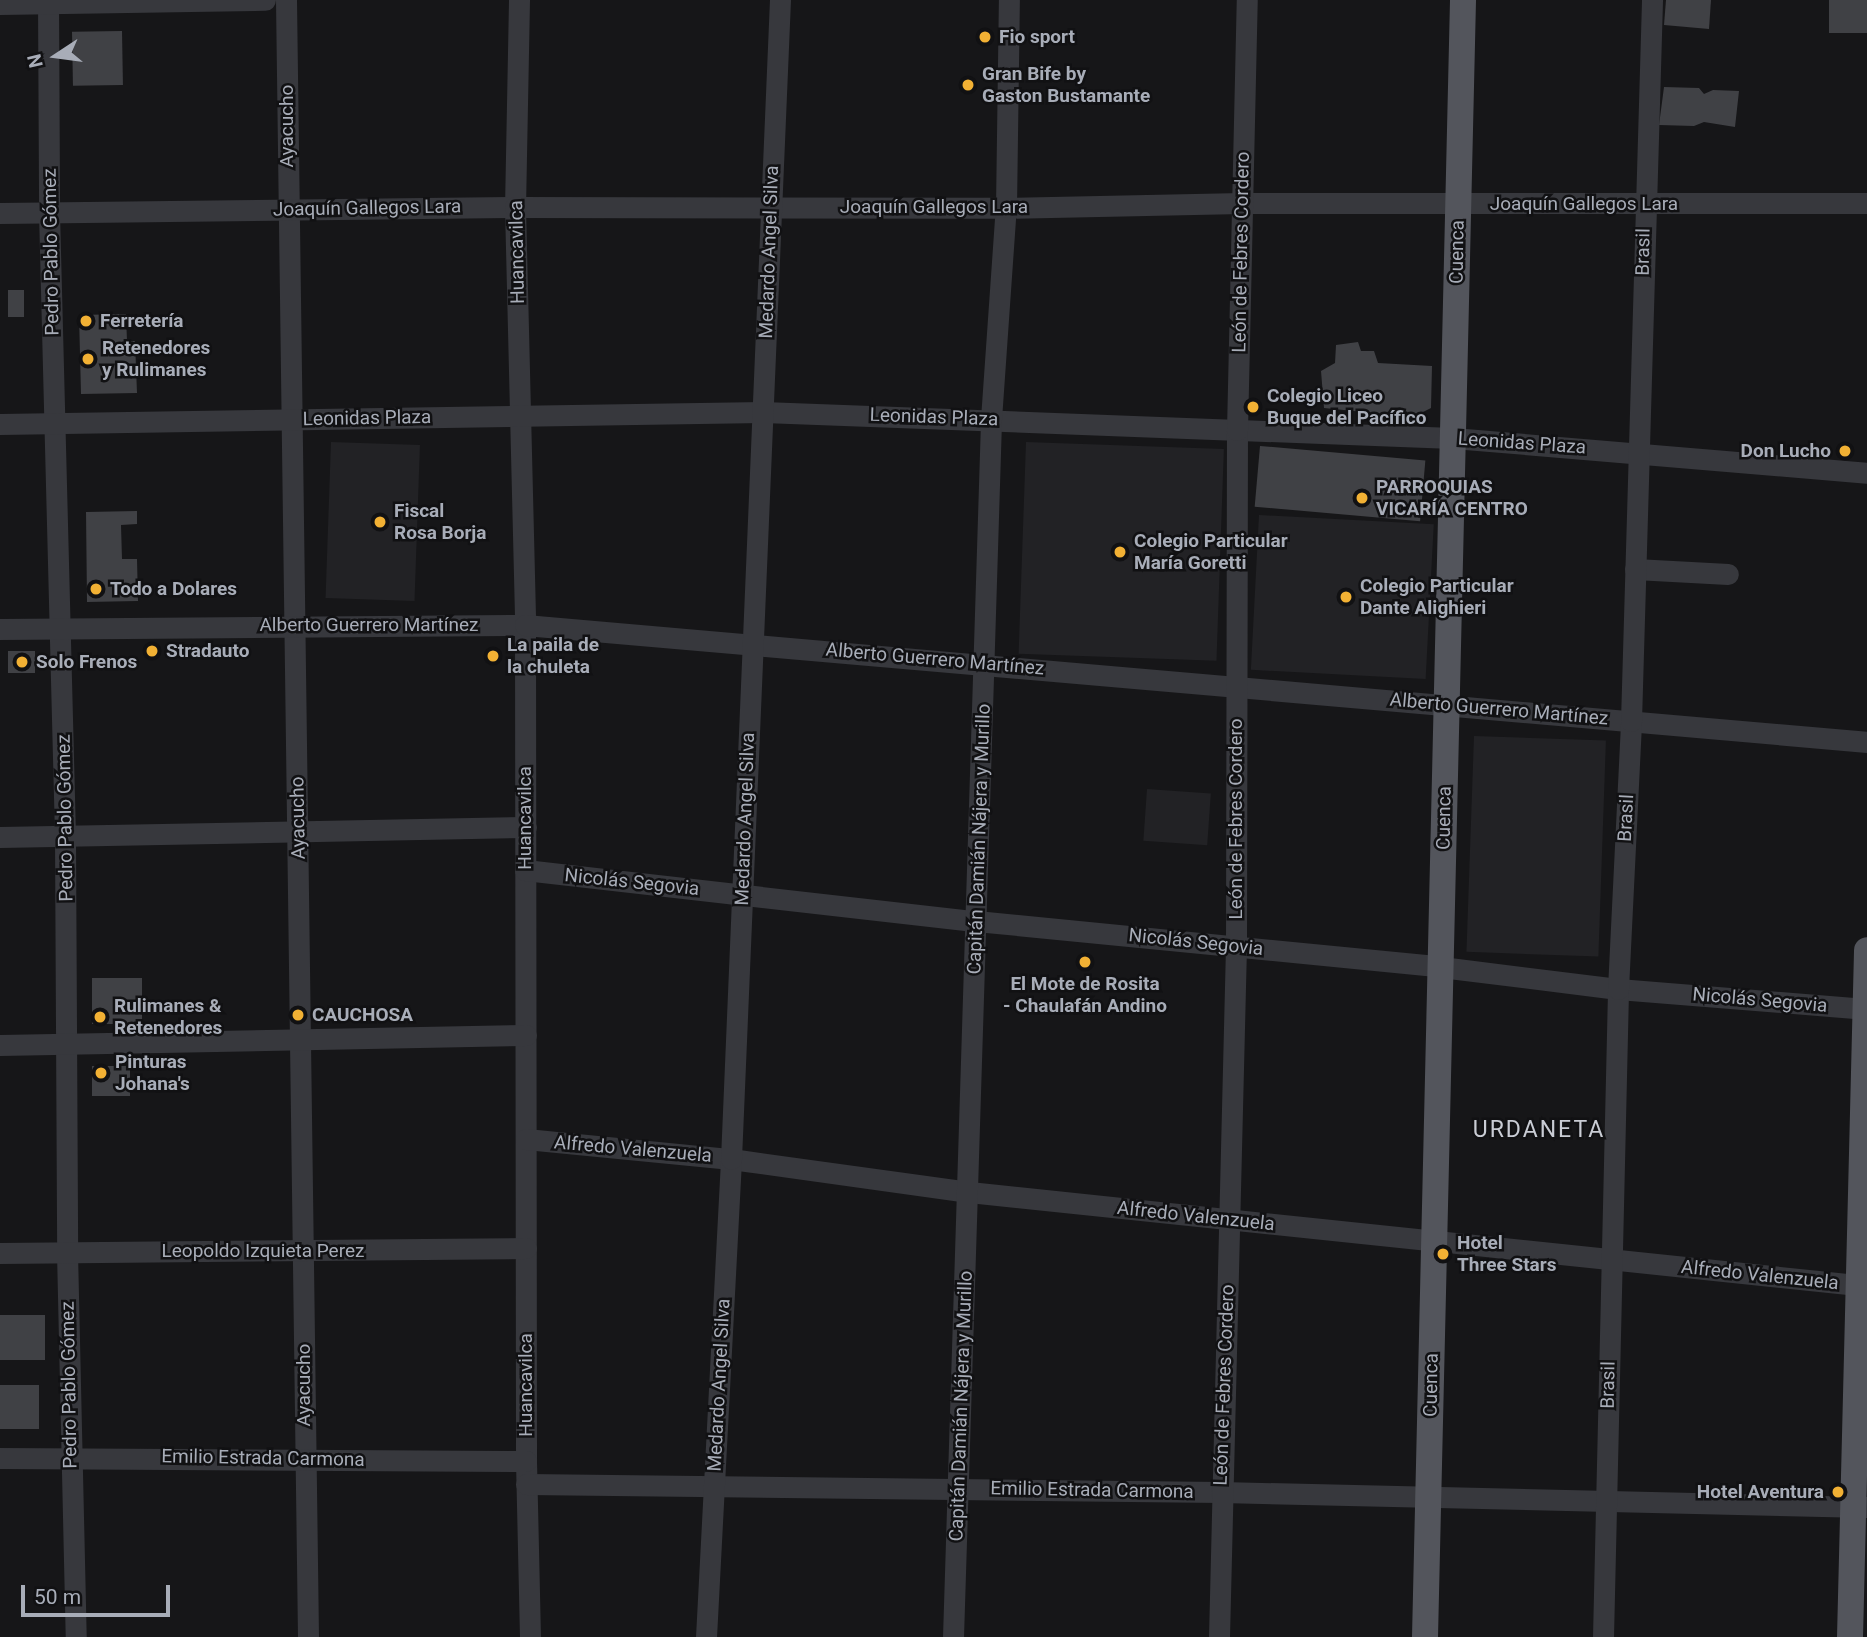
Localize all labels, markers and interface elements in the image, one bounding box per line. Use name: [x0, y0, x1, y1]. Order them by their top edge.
north arrow: [21, 21, 91, 91]
place label: Fio sport: [999, 26, 1075, 48]
marker: Fio sport: [977, 29, 993, 45]
text: N: [22, 52, 48, 70]
place label: Gran Bife by Gaston Bustamante: [982, 63, 1150, 107]
marker: Gran Bife by Gaston Bustamante: [960, 77, 976, 93]
street label: Ayacucho: [276, 85, 298, 167]
street label: León de Febres Cordero: [1228, 151, 1254, 353]
street label: Medardo Angel Silva: [755, 165, 783, 339]
street label: Pedro Pablo Gómez: [38, 168, 64, 336]
street label: Joaquín Gallegos Lara: [1490, 193, 1678, 215]
street label: Joaquín Gallegos Lara: [273, 195, 461, 221]
street label: Joaquín Gallegos Lara: [840, 196, 1028, 218]
street label: Huancavilca: [505, 200, 529, 304]
street label: Cuenca: [1445, 220, 1469, 284]
street label: Brasil: [1631, 228, 1655, 276]
place label: Ferretería: [100, 310, 183, 332]
marker: Ferretería: [78, 313, 94, 329]
place label: Retenedores y Rulimanes: [102, 337, 210, 381]
marker: Retenedores y Rulimanes: [80, 351, 96, 367]
place label: Colegio Liceo Buque del Pacífico: [1267, 385, 1426, 429]
marker: Colegio Liceo Buque del Pacífico: [1245, 399, 1261, 415]
street label: Leonidas Plaza: [869, 403, 999, 431]
street label: Leonidas Plaza: [303, 405, 431, 431]
street label: Leonidas Plaza: [1457, 427, 1587, 459]
place label: Don Lucho: [1741, 440, 1831, 462]
marker: Don Lucho: [1837, 443, 1853, 459]
place label: PARROQUIAS VICARÍA CENTRO: [1376, 476, 1528, 520]
marker: PARROQUIAS VICARÍA CENTRO: [1354, 490, 1370, 506]
place label: Fiscal Rosa Borja: [394, 500, 486, 544]
marker: Fiscal Rosa Borja: [372, 514, 388, 530]
place label: Colegio Particular María Goretti: [1134, 530, 1288, 574]
marker: Colegio Particular María Goretti: [1112, 544, 1128, 560]
place label: Colegio Particular Dante Alighieri: [1360, 575, 1514, 619]
place label: Todo a Dolares: [110, 578, 237, 600]
marker: Todo a Dolares: [88, 581, 104, 597]
marker: Colegio Particular Dante Alighieri: [1338, 589, 1354, 605]
street label: Alberto Guerrero Martínez: [259, 614, 479, 636]
place label: La paila de la chuleta: [507, 634, 599, 678]
street label: Alberto Guerrero Martínez: [825, 638, 1045, 680]
place label: Stradauto: [166, 640, 249, 662]
marker: Stradauto: [144, 643, 160, 659]
marker: La paila de la chuleta: [485, 648, 501, 664]
place label: Solo Frenos: [36, 651, 137, 673]
marker: Solo Frenos: [14, 654, 30, 670]
street label: Alberto Guerrero Martínez: [1389, 688, 1609, 730]
street label: Capitán Damián Nájera y Murillo: [963, 703, 995, 975]
street label: León de Febres Cordero: [1225, 718, 1247, 920]
street label: Medardo Angel Silva: [731, 732, 759, 906]
street label: Pedro Pablo Gómez: [52, 734, 78, 902]
street label: Huancavilca: [514, 766, 536, 870]
street label: Ayacucho: [286, 776, 310, 860]
street label: Cuenca: [1432, 786, 1456, 850]
street label: Brasil: [1613, 794, 1639, 842]
street label: Nicolás Segovia: [564, 864, 700, 900]
street label: Nicolás Segovia: [1128, 924, 1264, 960]
marker: El Mote de Rosita - Chaulafán Andino: [1077, 954, 1093, 970]
place label: El Mote de Rosita - Chaulafán Andino: [1003, 973, 1167, 1017]
street label: Nicolás Segovia: [1692, 983, 1828, 1017]
place label: Rulimanes & Retenedores: [114, 995, 222, 1039]
place label: CAUCHOSA: [312, 1004, 413, 1026]
marker: CAUCHOSA: [290, 1007, 306, 1023]
marker: Rulimanes & Retenedores: [92, 1009, 108, 1025]
place label: Pinturas Johana's: [115, 1051, 190, 1095]
marker: Pinturas Johana's: [93, 1065, 109, 1081]
district label: URDANETA: [1474, 1116, 1604, 1144]
street label: Alfredo Valenzuela: [553, 1131, 713, 1167]
street label: Alfredo Valenzuela: [1116, 1196, 1276, 1236]
place label: Hotel Three Stars: [1457, 1232, 1556, 1276]
street label: Leopoldo Izquieta Perez: [162, 1240, 364, 1262]
marker: Hotel Three Stars: [1435, 1246, 1451, 1262]
street label: Alfredo Valenzuela: [1680, 1255, 1840, 1295]
street label: Capitán Damián Nájera y Murillo: [945, 1270, 977, 1542]
street label: León de Febres Cordero: [1209, 1284, 1239, 1486]
street label: Medardo Angel Silva: [703, 1298, 735, 1472]
street label: Pedro Pablo Gómez: [56, 1301, 82, 1469]
street label: Huancavilca: [515, 1333, 537, 1437]
street label: Ayacucho: [293, 1344, 315, 1426]
street label: Cuenca: [1419, 1353, 1443, 1417]
street label: Brasil: [1596, 1361, 1620, 1409]
street label: Emilio Estrada Carmona: [161, 1445, 365, 1471]
street label: Emilio Estrada Carmona: [990, 1477, 1194, 1503]
place label: Hotel Aventura: [1697, 1481, 1824, 1503]
marker: Hotel Aventura: [1830, 1484, 1846, 1500]
scale bar: [24, 1570, 173, 1614]
text: 50 m: [34, 1585, 81, 1609]

